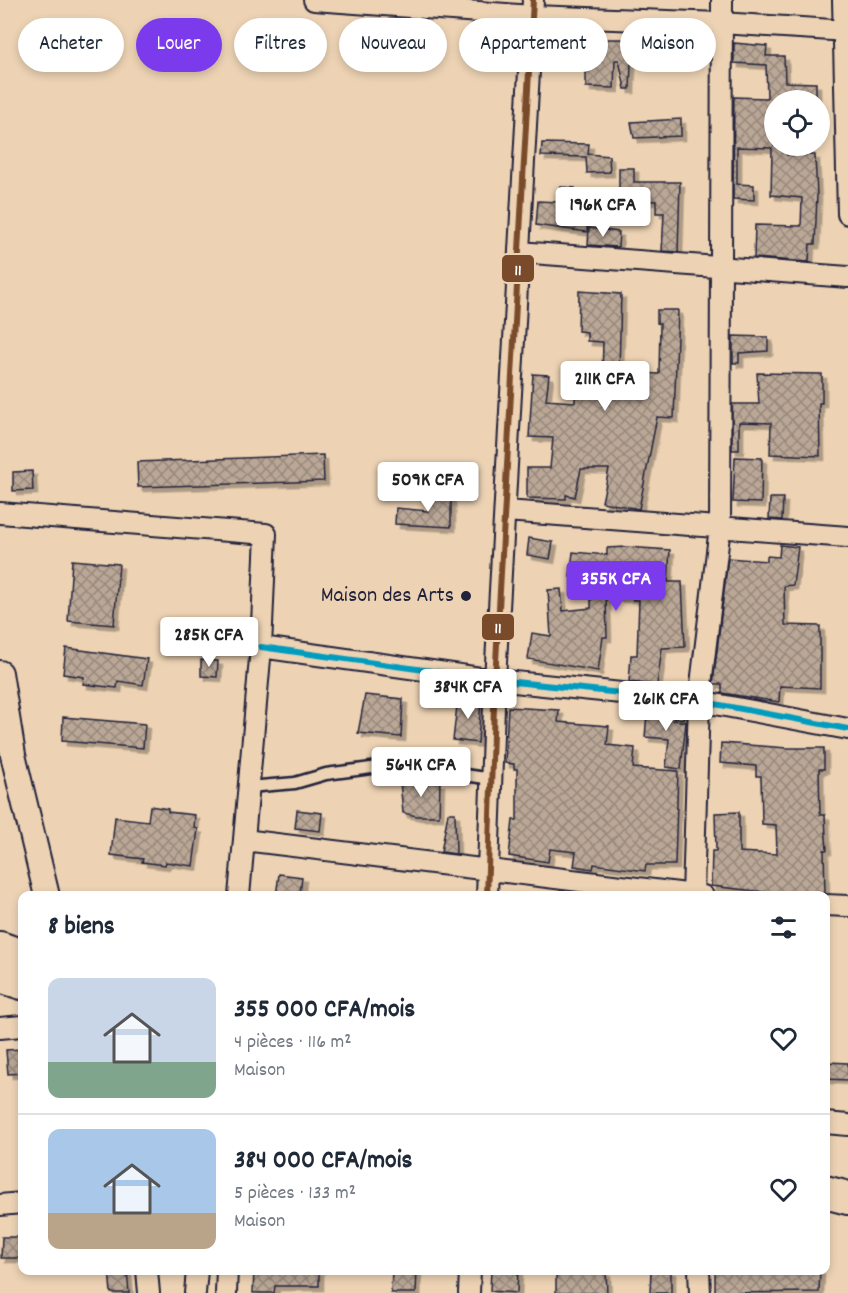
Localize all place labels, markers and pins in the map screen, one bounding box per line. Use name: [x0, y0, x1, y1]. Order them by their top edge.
pin: 196K CFA: [541, 187, 665, 238]
pin: 211K CFA: [543, 361, 667, 412]
pin: 509K CFA: [366, 462, 490, 513]
pin: 355K CFA: [554, 561, 678, 612]
place label: Maison des Arts: [321, 581, 454, 612]
marker: Maison des Arts: [459, 589, 473, 603]
pin: 285K CFA: [147, 617, 271, 668]
pin: 384K CFA: [406, 669, 530, 720]
pin: 261K CFA: [604, 681, 728, 732]
pin: 564K CFA: [359, 747, 483, 798]

